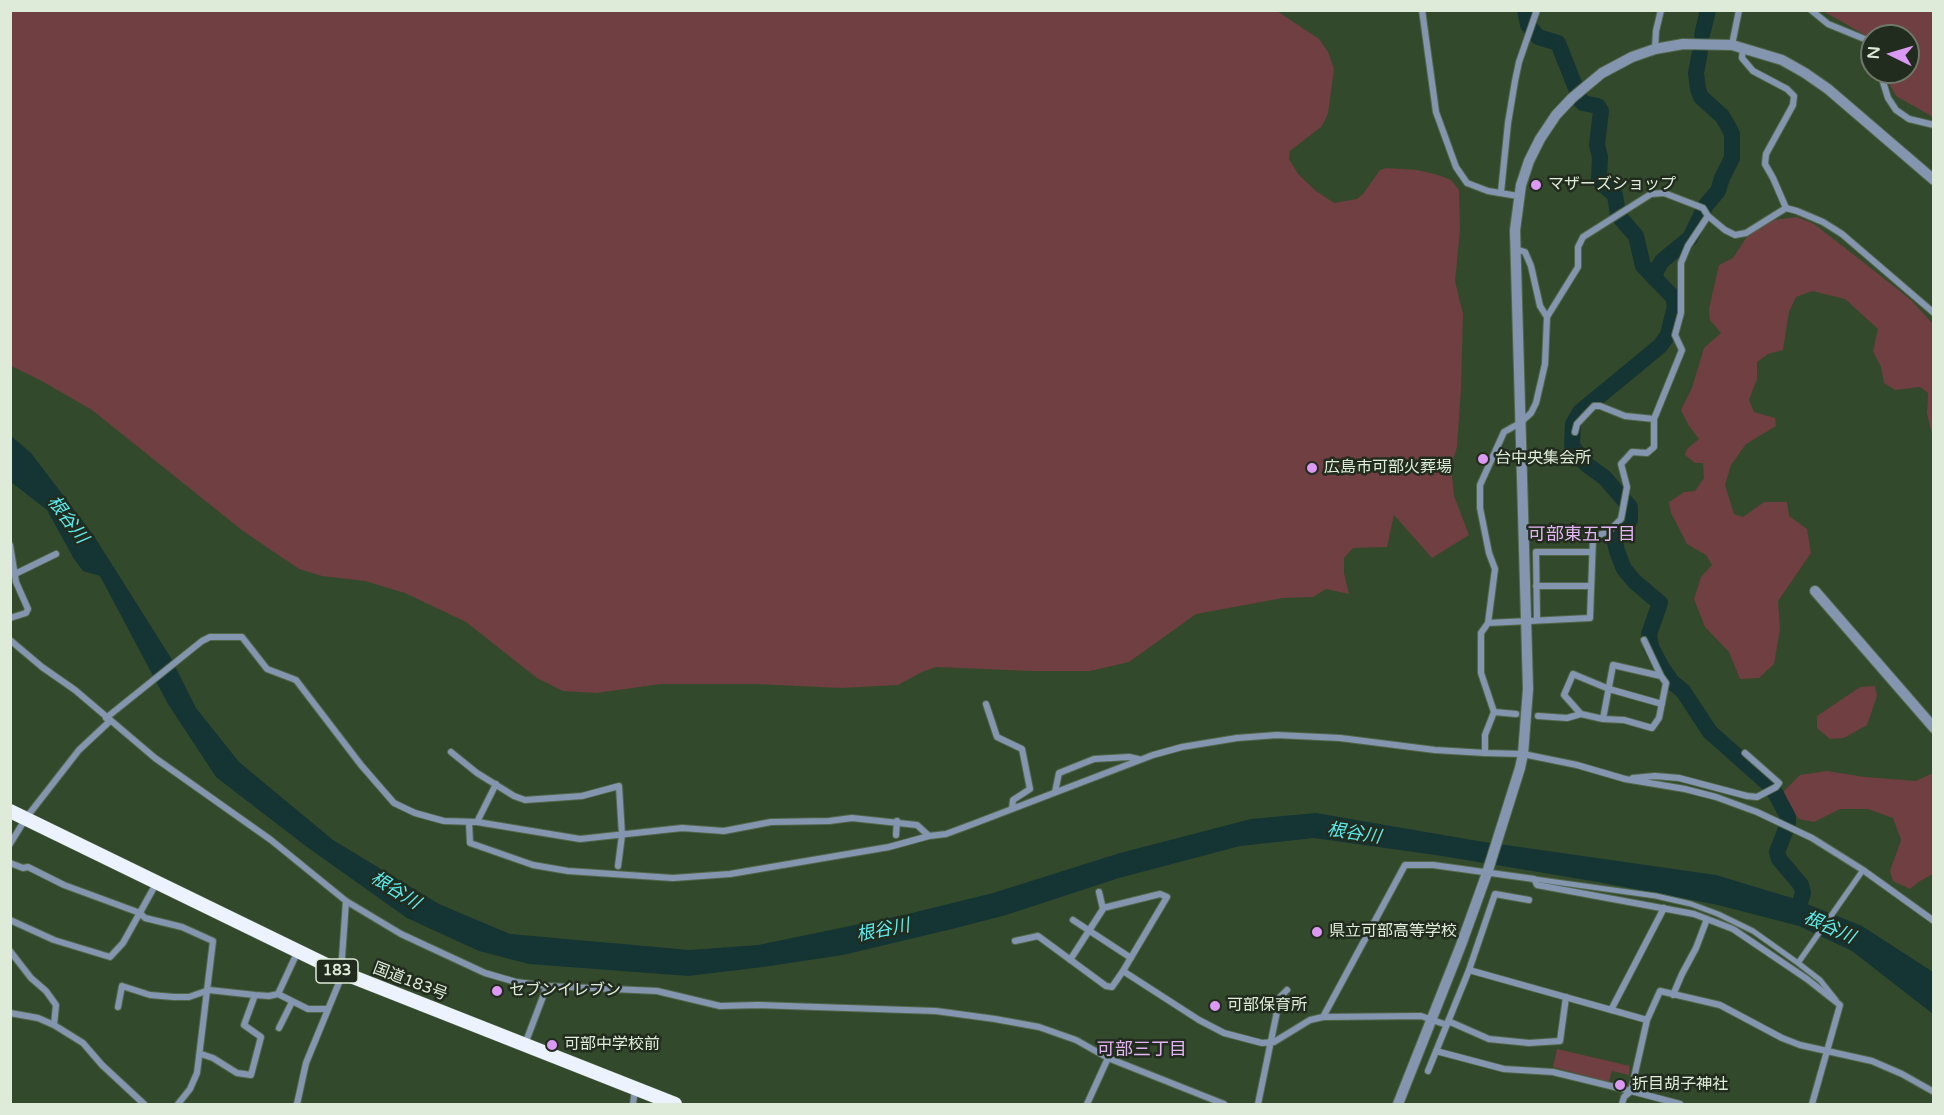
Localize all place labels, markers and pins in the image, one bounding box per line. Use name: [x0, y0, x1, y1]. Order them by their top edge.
place label: マザーズショップ: [1548, 175, 1676, 195]
marker: マザーズショップ: [1529, 178, 1543, 192]
place label: 台中央集会所: [1495, 449, 1591, 469]
marker: 台中央集会所: [1476, 452, 1490, 466]
place label: 広島市可部火葬場: [1324, 458, 1452, 478]
marker: 広島市可部火葬場: [1305, 461, 1319, 475]
place label: 県立可部高等学校: [1329, 922, 1457, 942]
marker: 県立可部高等学校: [1310, 925, 1324, 939]
place label: セブンイレブン: [509, 981, 621, 1001]
marker: セブンイレブン: [490, 984, 504, 998]
place label: 可部保育所: [1227, 996, 1307, 1016]
marker: 可部保育所: [1208, 999, 1222, 1013]
place label: 可部中学校前: [564, 1035, 660, 1055]
marker: 可部中学校前: [545, 1038, 559, 1052]
place label: 折目胡子神社: [1632, 1075, 1728, 1095]
marker: 折目胡子神社: [1613, 1078, 1627, 1092]

